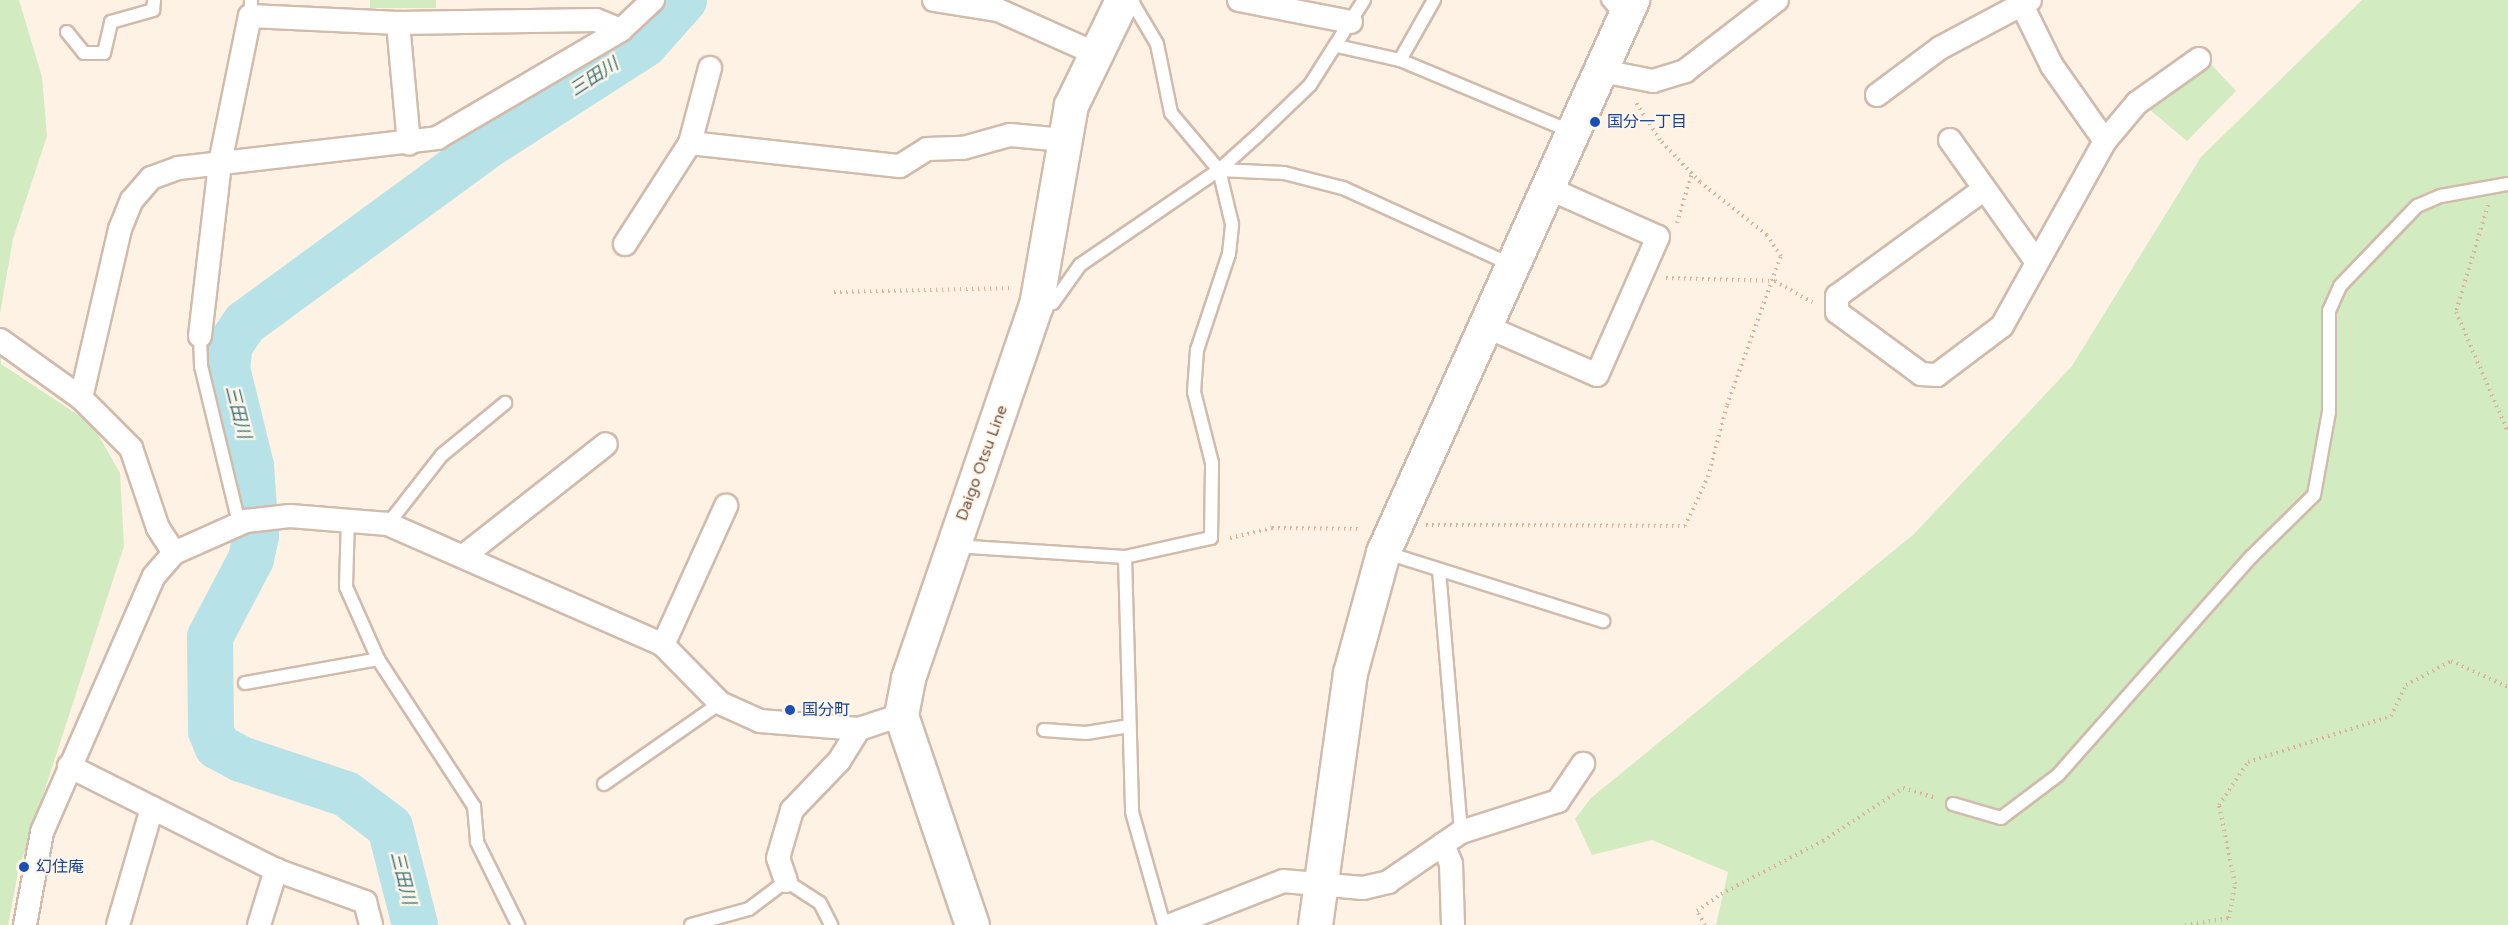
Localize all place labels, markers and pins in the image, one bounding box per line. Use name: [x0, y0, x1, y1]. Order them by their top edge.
place label: 国分一丁目: [1607, 112, 1687, 132]
marker: 国分一丁目: [1588, 115, 1602, 129]
place label: 国分町: [802, 700, 850, 720]
marker: 国分町: [783, 703, 797, 717]
place label: 幻住庵: [36, 857, 84, 877]
marker: 幻住庵: [17, 860, 31, 874]

